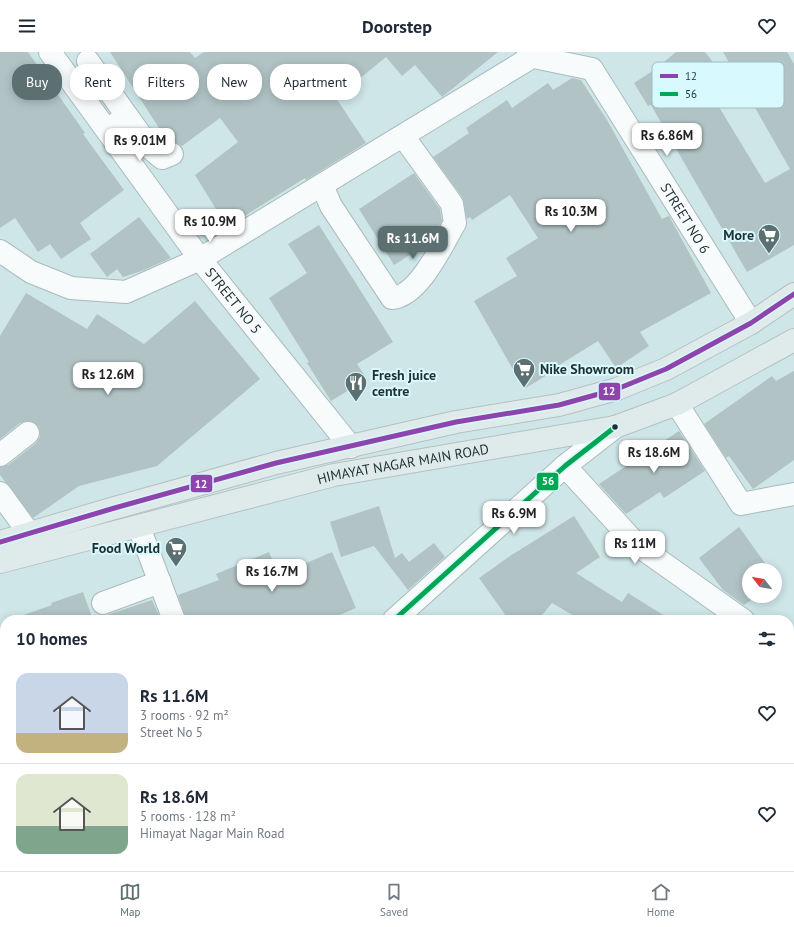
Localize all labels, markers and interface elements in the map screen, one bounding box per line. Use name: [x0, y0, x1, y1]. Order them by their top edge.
icon: menu: [16, 15, 38, 37]
text: Doorstep: [362, 15, 432, 38]
icon: heart: [756, 15, 778, 37]
legend: [652, 62, 784, 108]
chip: Buy: [12, 64, 62, 100]
chip: Rent: [70, 64, 125, 100]
chip: Filters: [133, 64, 199, 100]
chip: New: [207, 64, 262, 100]
chip: Apartment: [270, 64, 361, 100]
text: 12: [685, 69, 697, 83]
text: 56: [685, 87, 697, 101]
pin: Rs 6.86M: [626, 123, 708, 157]
text: Rs 6.86M: [641, 127, 693, 144]
pin: Rs 9.01M: [99, 128, 181, 162]
text: Rs 9.01M: [114, 132, 166, 149]
street label: STREET NO 6: [657, 179, 714, 257]
pin: Rs 10.3M: [530, 199, 612, 233]
text: Rs 10.3M: [545, 203, 597, 220]
pin: Rs 10.9M: [169, 209, 251, 243]
text: Rs 10.9M: [184, 213, 236, 230]
supermarket icon: More: [756, 222, 782, 255]
pin: Rs 11.6M: [372, 226, 454, 260]
place label: More: [723, 226, 754, 244]
text: Rs 11.6M: [387, 230, 439, 247]
street label: STREET NO 5: [201, 264, 265, 337]
supermarket icon: Nike Showroom: [511, 356, 537, 389]
place label: Nike Showroom: [540, 360, 634, 378]
pin: Rs 12.6M: [67, 362, 149, 396]
text: Rs 12.6M: [82, 366, 134, 383]
place label: Fresh juice centre: [372, 366, 436, 400]
restaurant icon: Fresh juice centre: [343, 370, 369, 403]
line badge: 12: [598, 382, 621, 401]
text: 12: [603, 384, 615, 398]
unlabelled marker: [610, 422, 620, 432]
street label: HIMAYAT NAGAR MAIN ROAD: [315, 440, 490, 488]
pin: Rs 18.6M: [613, 440, 695, 474]
text: Rs 18.6M: [628, 444, 680, 461]
line badge: 56: [536, 472, 559, 491]
line badge: 12: [190, 474, 213, 493]
text: 56: [542, 474, 554, 488]
text: 12: [195, 477, 207, 491]
pin: Rs 6.9M: [477, 501, 551, 535]
text: Rs 6.9M: [492, 505, 536, 522]
pin: Rs 11M: [602, 531, 668, 565]
supermarket icon: Food World: [163, 535, 189, 568]
text: Rs 11M: [614, 535, 656, 552]
place label: Food World: [92, 539, 160, 557]
pin: Rs 16.7M: [231, 559, 313, 593]
text: Rs 16.7M: [246, 563, 298, 580]
north arrow: [742, 563, 782, 603]
map controls: [742, 563, 782, 603]
text: 10 homes: [16, 628, 87, 650]
icon: filters: [756, 628, 778, 650]
text: Rs 11.6M: [140, 685, 208, 707]
icon: home: [48, 689, 96, 737]
icon: heart: [756, 702, 778, 724]
text: 3 rooms · 92 m²: [140, 707, 229, 724]
text: Street No 5: [140, 724, 203, 741]
text: Rs 18.6M: [140, 786, 208, 808]
icon: home: [48, 790, 96, 838]
icon: heart: [756, 803, 778, 825]
text: 5 rooms · 128 m²: [140, 808, 236, 825]
text: Himayat Nagar Main Road: [140, 825, 284, 842]
tab: Map: [119, 881, 141, 919]
tab: Saved: [380, 881, 408, 919]
tab: Home: [647, 881, 675, 919]

